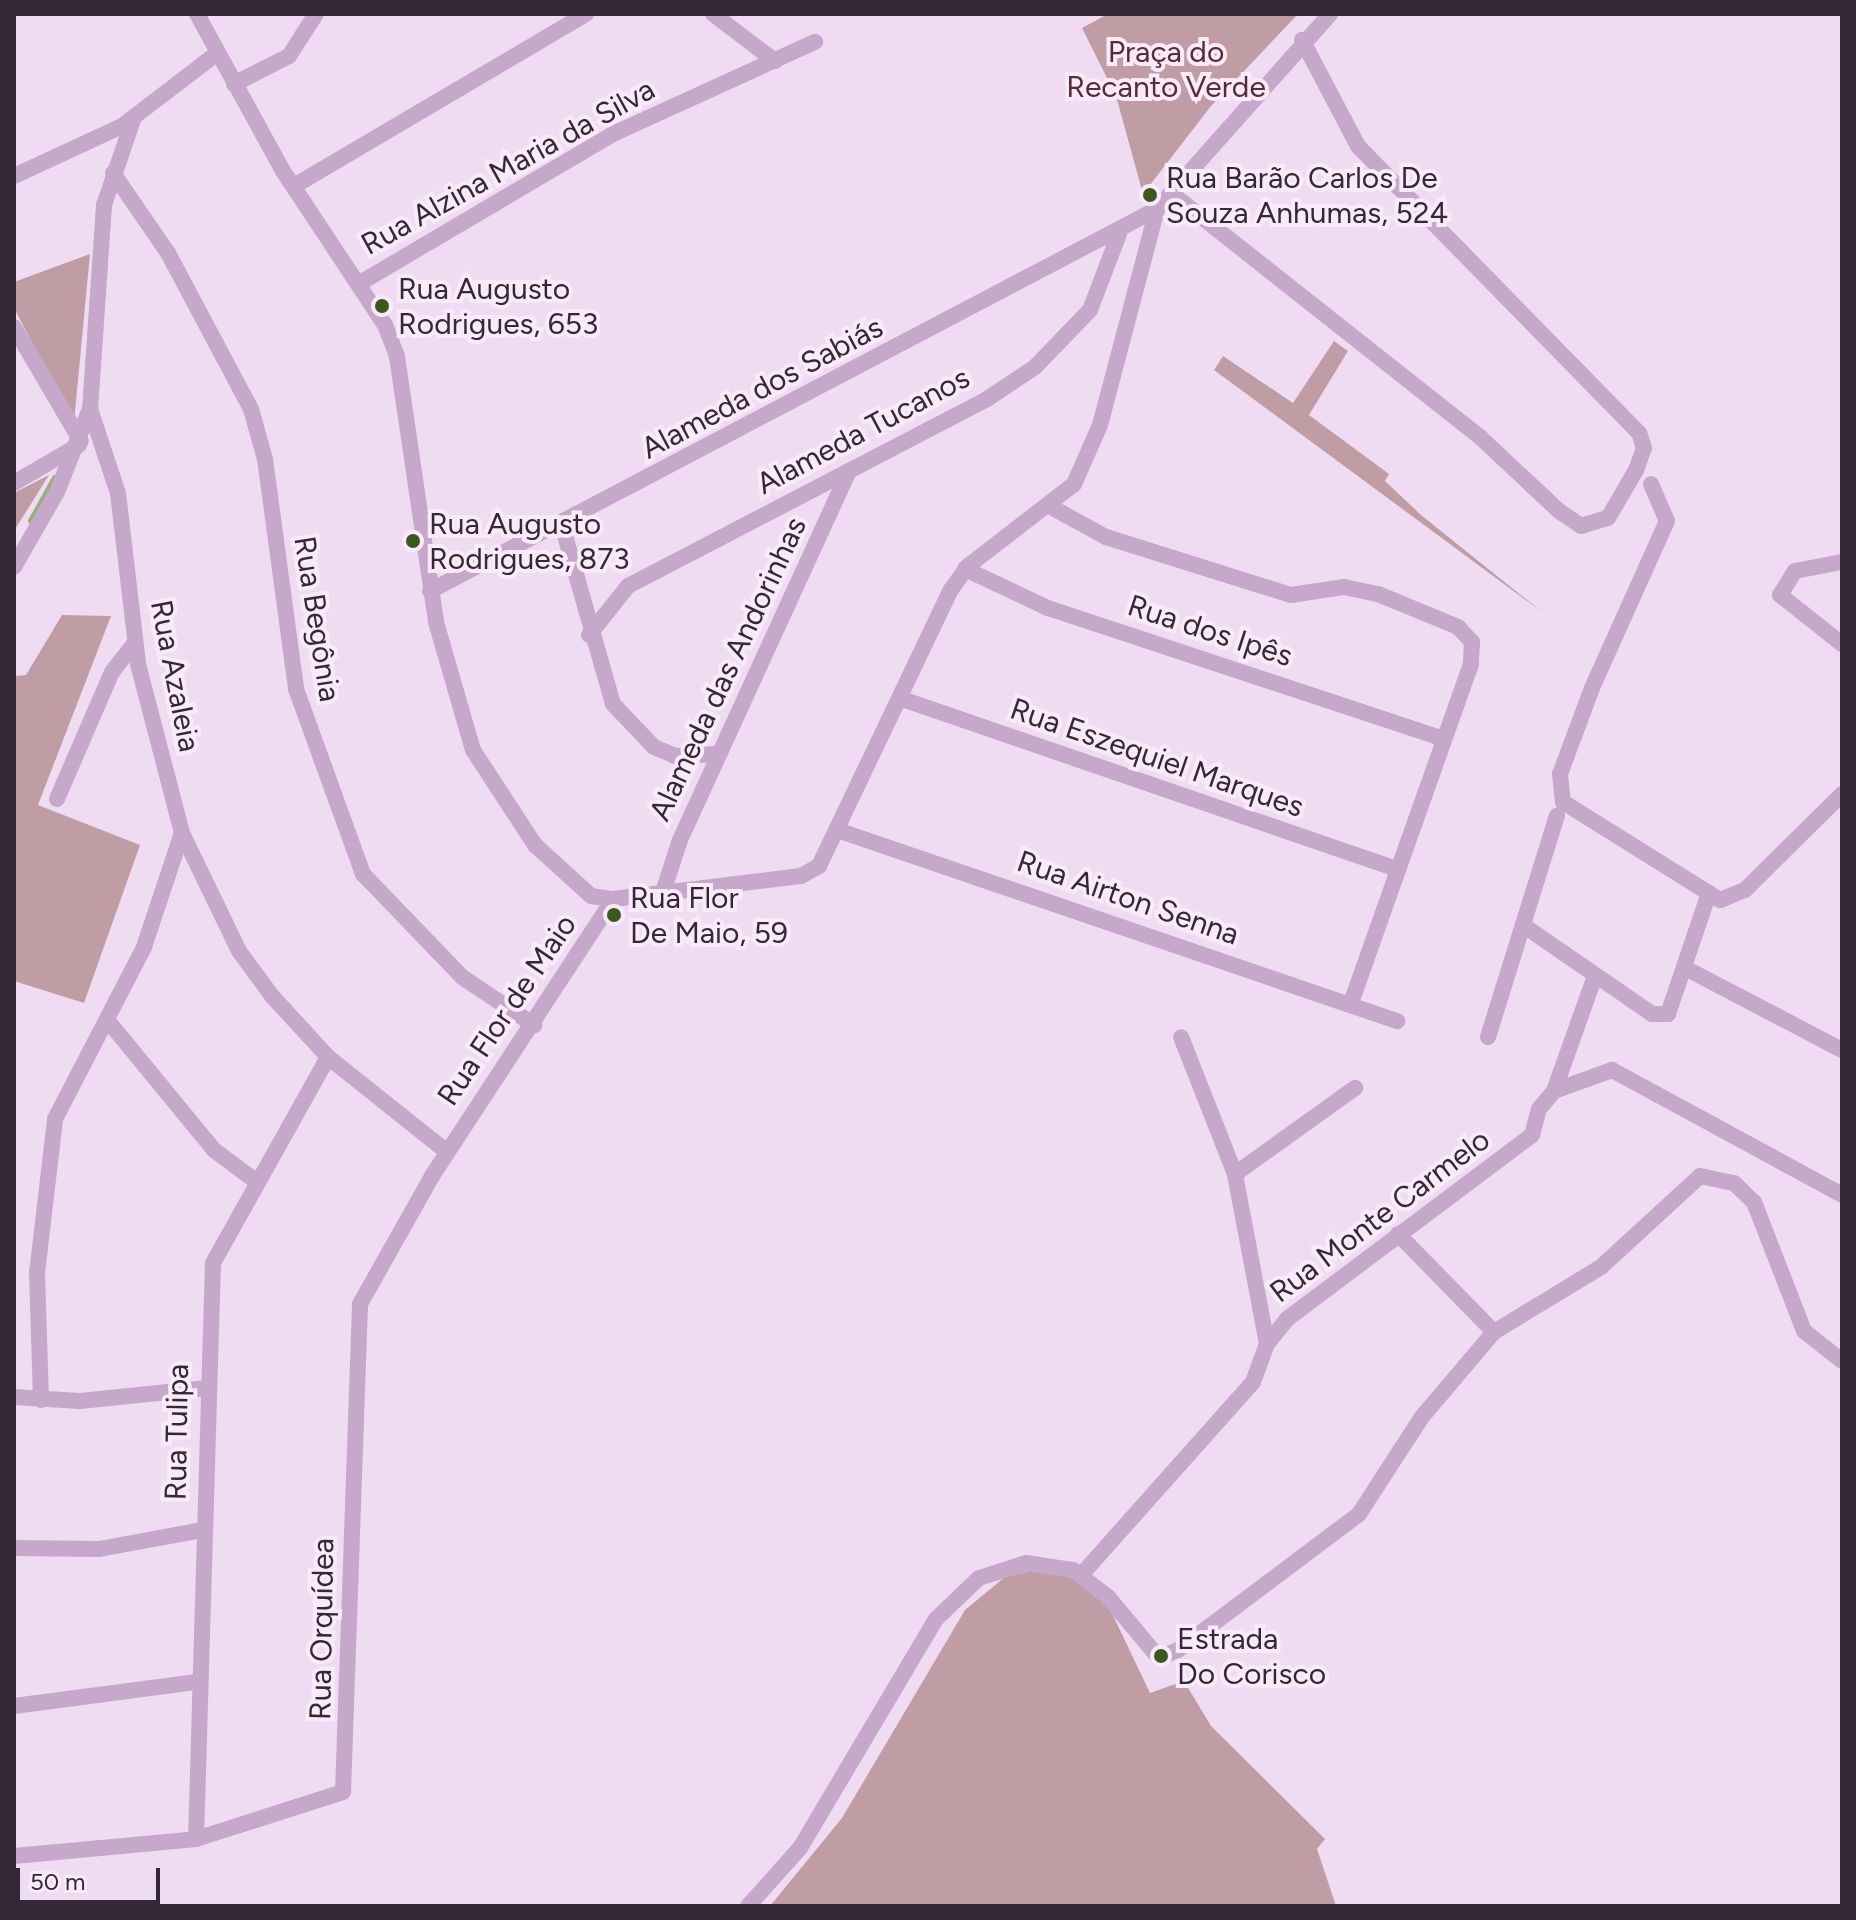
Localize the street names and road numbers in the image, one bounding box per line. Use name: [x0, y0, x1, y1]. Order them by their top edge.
street label: Rua Alzina Maria da Silva: [355, 71, 661, 263]
street label: Alameda dos Sabiás: [635, 309, 889, 467]
street label: Alameda Tucanos: [750, 360, 976, 502]
street label: Alameda das Andorinhas: [642, 512, 814, 826]
street label: Rua Begônia: [286, 534, 348, 704]
street label: Rua dos Ipês: [1123, 587, 1297, 675]
street label: Rua Azaleia: [143, 597, 207, 755]
street label: Rua Eszequiel Marques: [1006, 691, 1308, 825]
street label: Rua Airton Senna: [1012, 843, 1244, 953]
street label: Rua Flor de Maio: [430, 908, 584, 1112]
street label: Rua Monte Carmelo: [1263, 1122, 1497, 1310]
street label: Rua Tulipa: [158, 1363, 196, 1501]
street label: Rua Orquídea: [302, 1538, 342, 1720]

